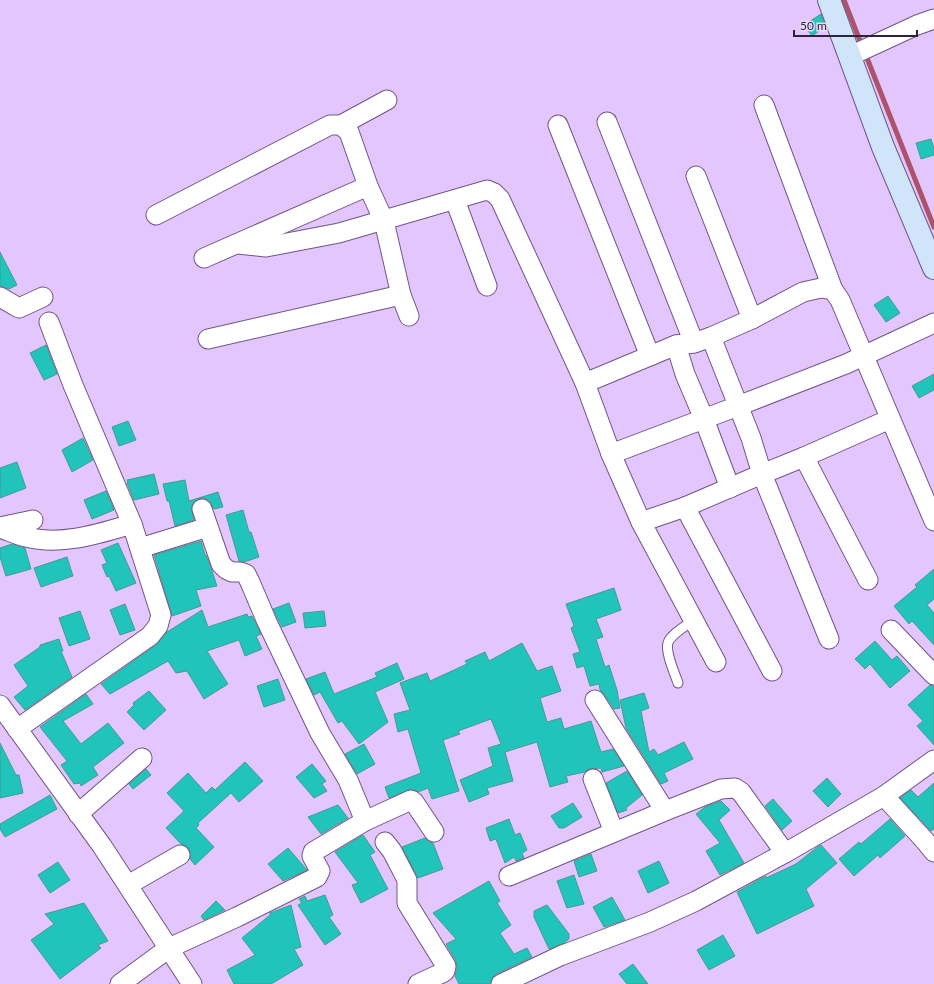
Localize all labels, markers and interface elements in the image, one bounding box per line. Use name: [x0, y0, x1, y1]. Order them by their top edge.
scale bar: [794, 12, 917, 38]
text: 50 m: [800, 18, 827, 33]

